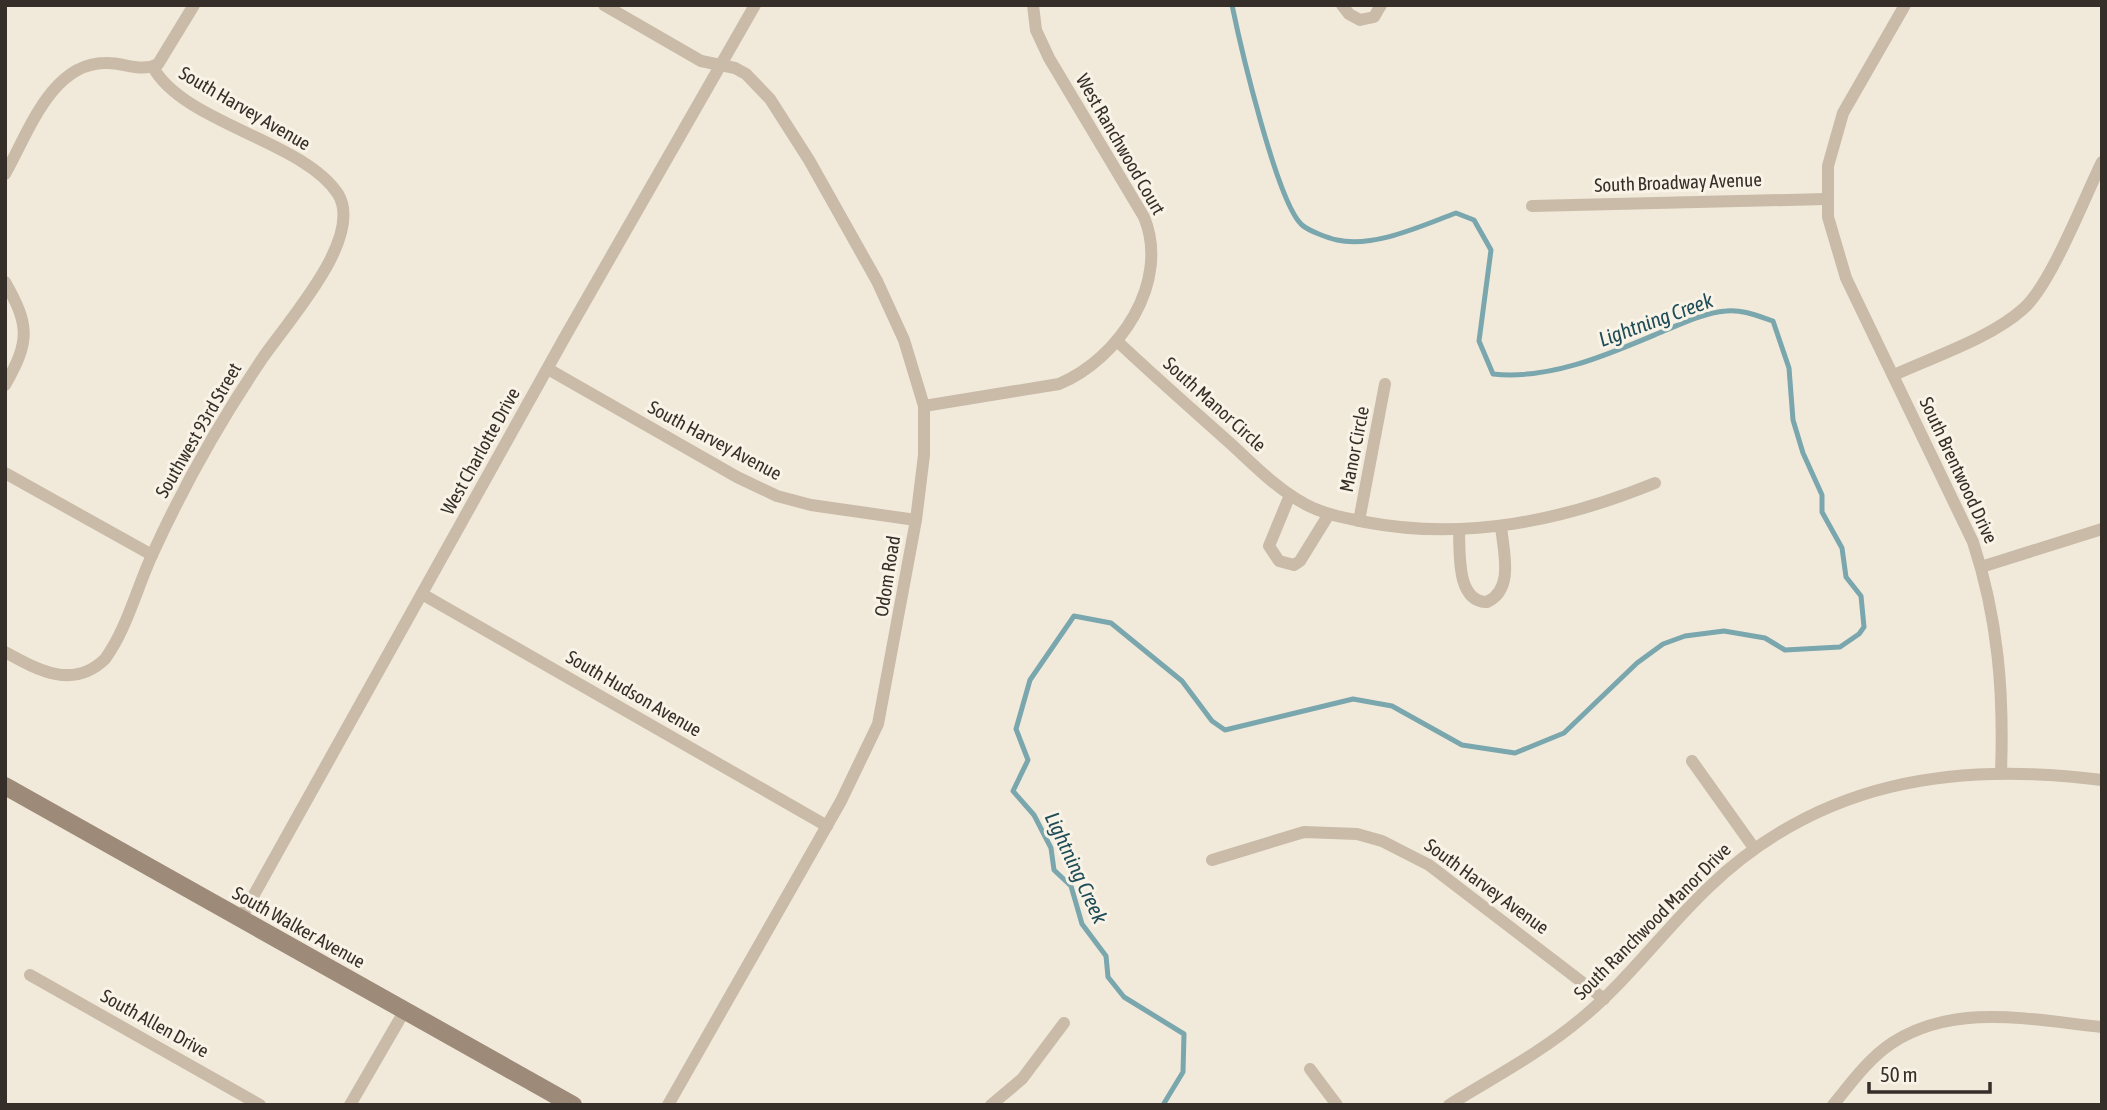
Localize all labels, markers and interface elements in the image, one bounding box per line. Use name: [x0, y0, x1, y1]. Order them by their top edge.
street label: South Harvey Avenue: [175, 61, 315, 155]
street label: West Ranchwood Court: [1072, 70, 1170, 218]
street label: South Broadway Avenue: [1594, 168, 1762, 196]
water label: Lightning Creek: [1595, 287, 1717, 351]
street label: South Manor Circle: [1159, 352, 1271, 456]
street label: Southwest 93rd Street: [150, 359, 246, 501]
street label: West Charlotte Drive: [436, 384, 524, 518]
street label: South Brentwood Drive: [1915, 393, 2003, 547]
street label: South Harvey Avenue: [645, 396, 785, 484]
street label: Manor Circle: [1335, 404, 1373, 494]
street label: Odom Road: [870, 534, 904, 618]
street label: South Hudson Avenue: [562, 645, 706, 741]
water label: Lightning Creek: [1041, 808, 1113, 928]
street label: South Harvey Avenue: [1421, 834, 1553, 938]
street label: South Ranchwood Manor Drive: [1569, 838, 1735, 1004]
street label: South Walker Avenue: [229, 882, 369, 972]
street label: South Allen Drive: [97, 984, 213, 1062]
scale bar: [1869, 1050, 1990, 1094]
text: 50 m: [1880, 1062, 1918, 1086]

